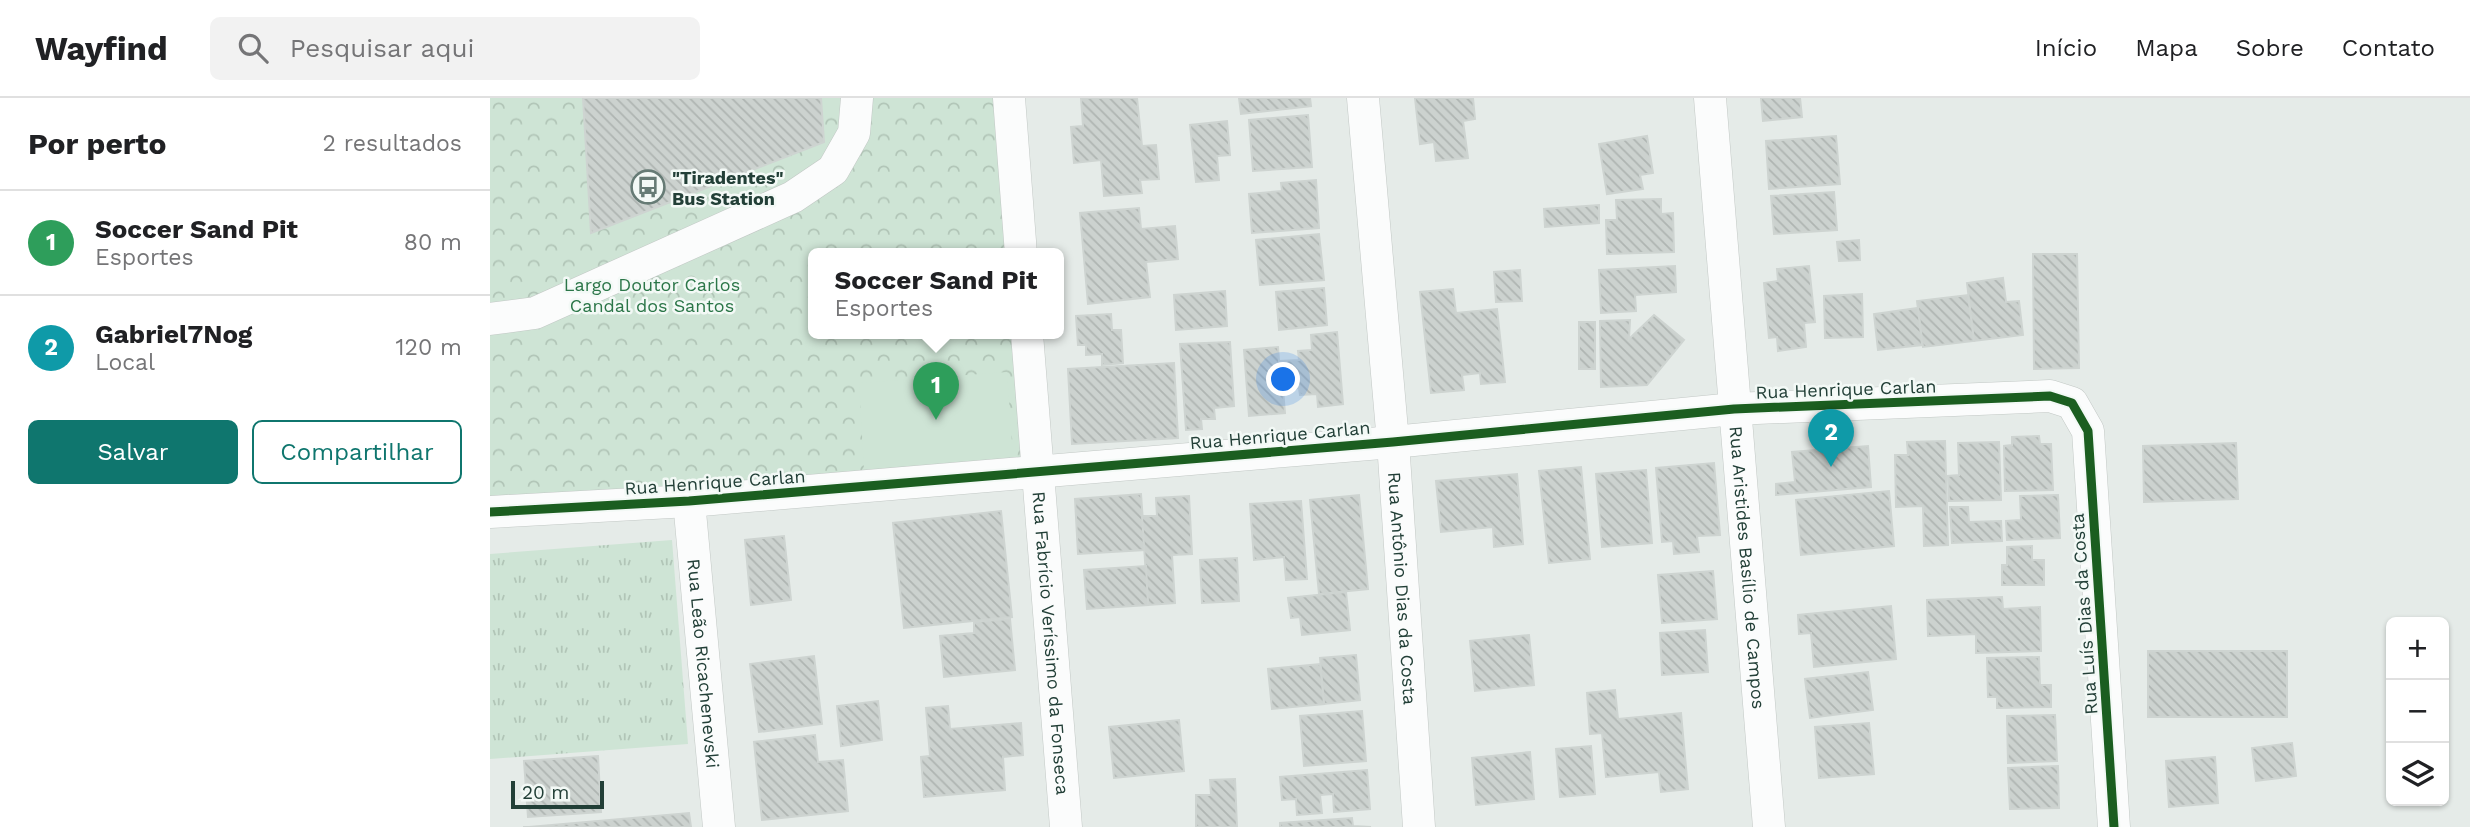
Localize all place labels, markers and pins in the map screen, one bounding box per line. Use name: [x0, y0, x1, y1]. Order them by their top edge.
place label: "Tiradentes" Bus Station: [672, 167, 783, 209]
bus stop icon: "Tiradentes" Bus Station: [629, 168, 667, 206]
pin: 1: [913, 362, 959, 420]
pin: 2: [1808, 409, 1854, 467]

